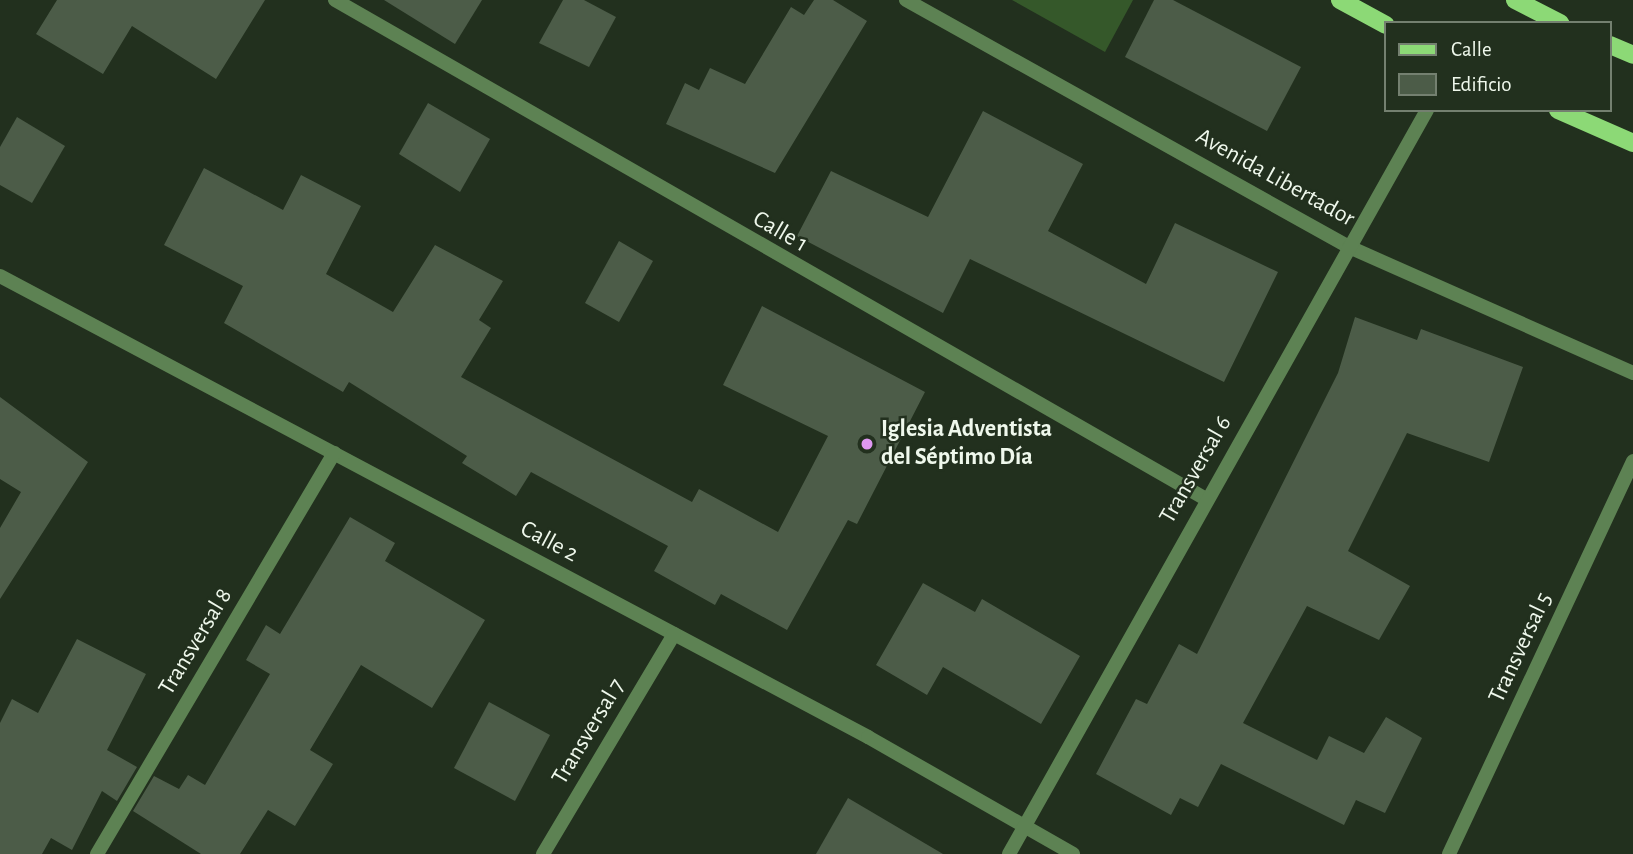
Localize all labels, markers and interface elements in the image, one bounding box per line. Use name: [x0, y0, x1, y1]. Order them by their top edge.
legend: [1384, 21, 1612, 112]
text: Calle: [1451, 39, 1492, 60]
text: Edificio: [1451, 74, 1512, 95]
street label: Avenida Libertador: [1190, 122, 1360, 234]
street label: Calle 1: [747, 205, 813, 259]
street label: Transversal 6: [1154, 411, 1238, 529]
place label: Iglesia Adventista del Séptimo Día: [881, 416, 1052, 472]
marker: Iglesia Adventista del Séptimo Día: [859, 436, 875, 452]
street label: Calle 2: [515, 515, 583, 569]
street label: Transversal 8: [153, 583, 239, 701]
street label: Transversal 5: [1483, 588, 1559, 708]
street label: Transversal 7: [546, 674, 632, 790]

